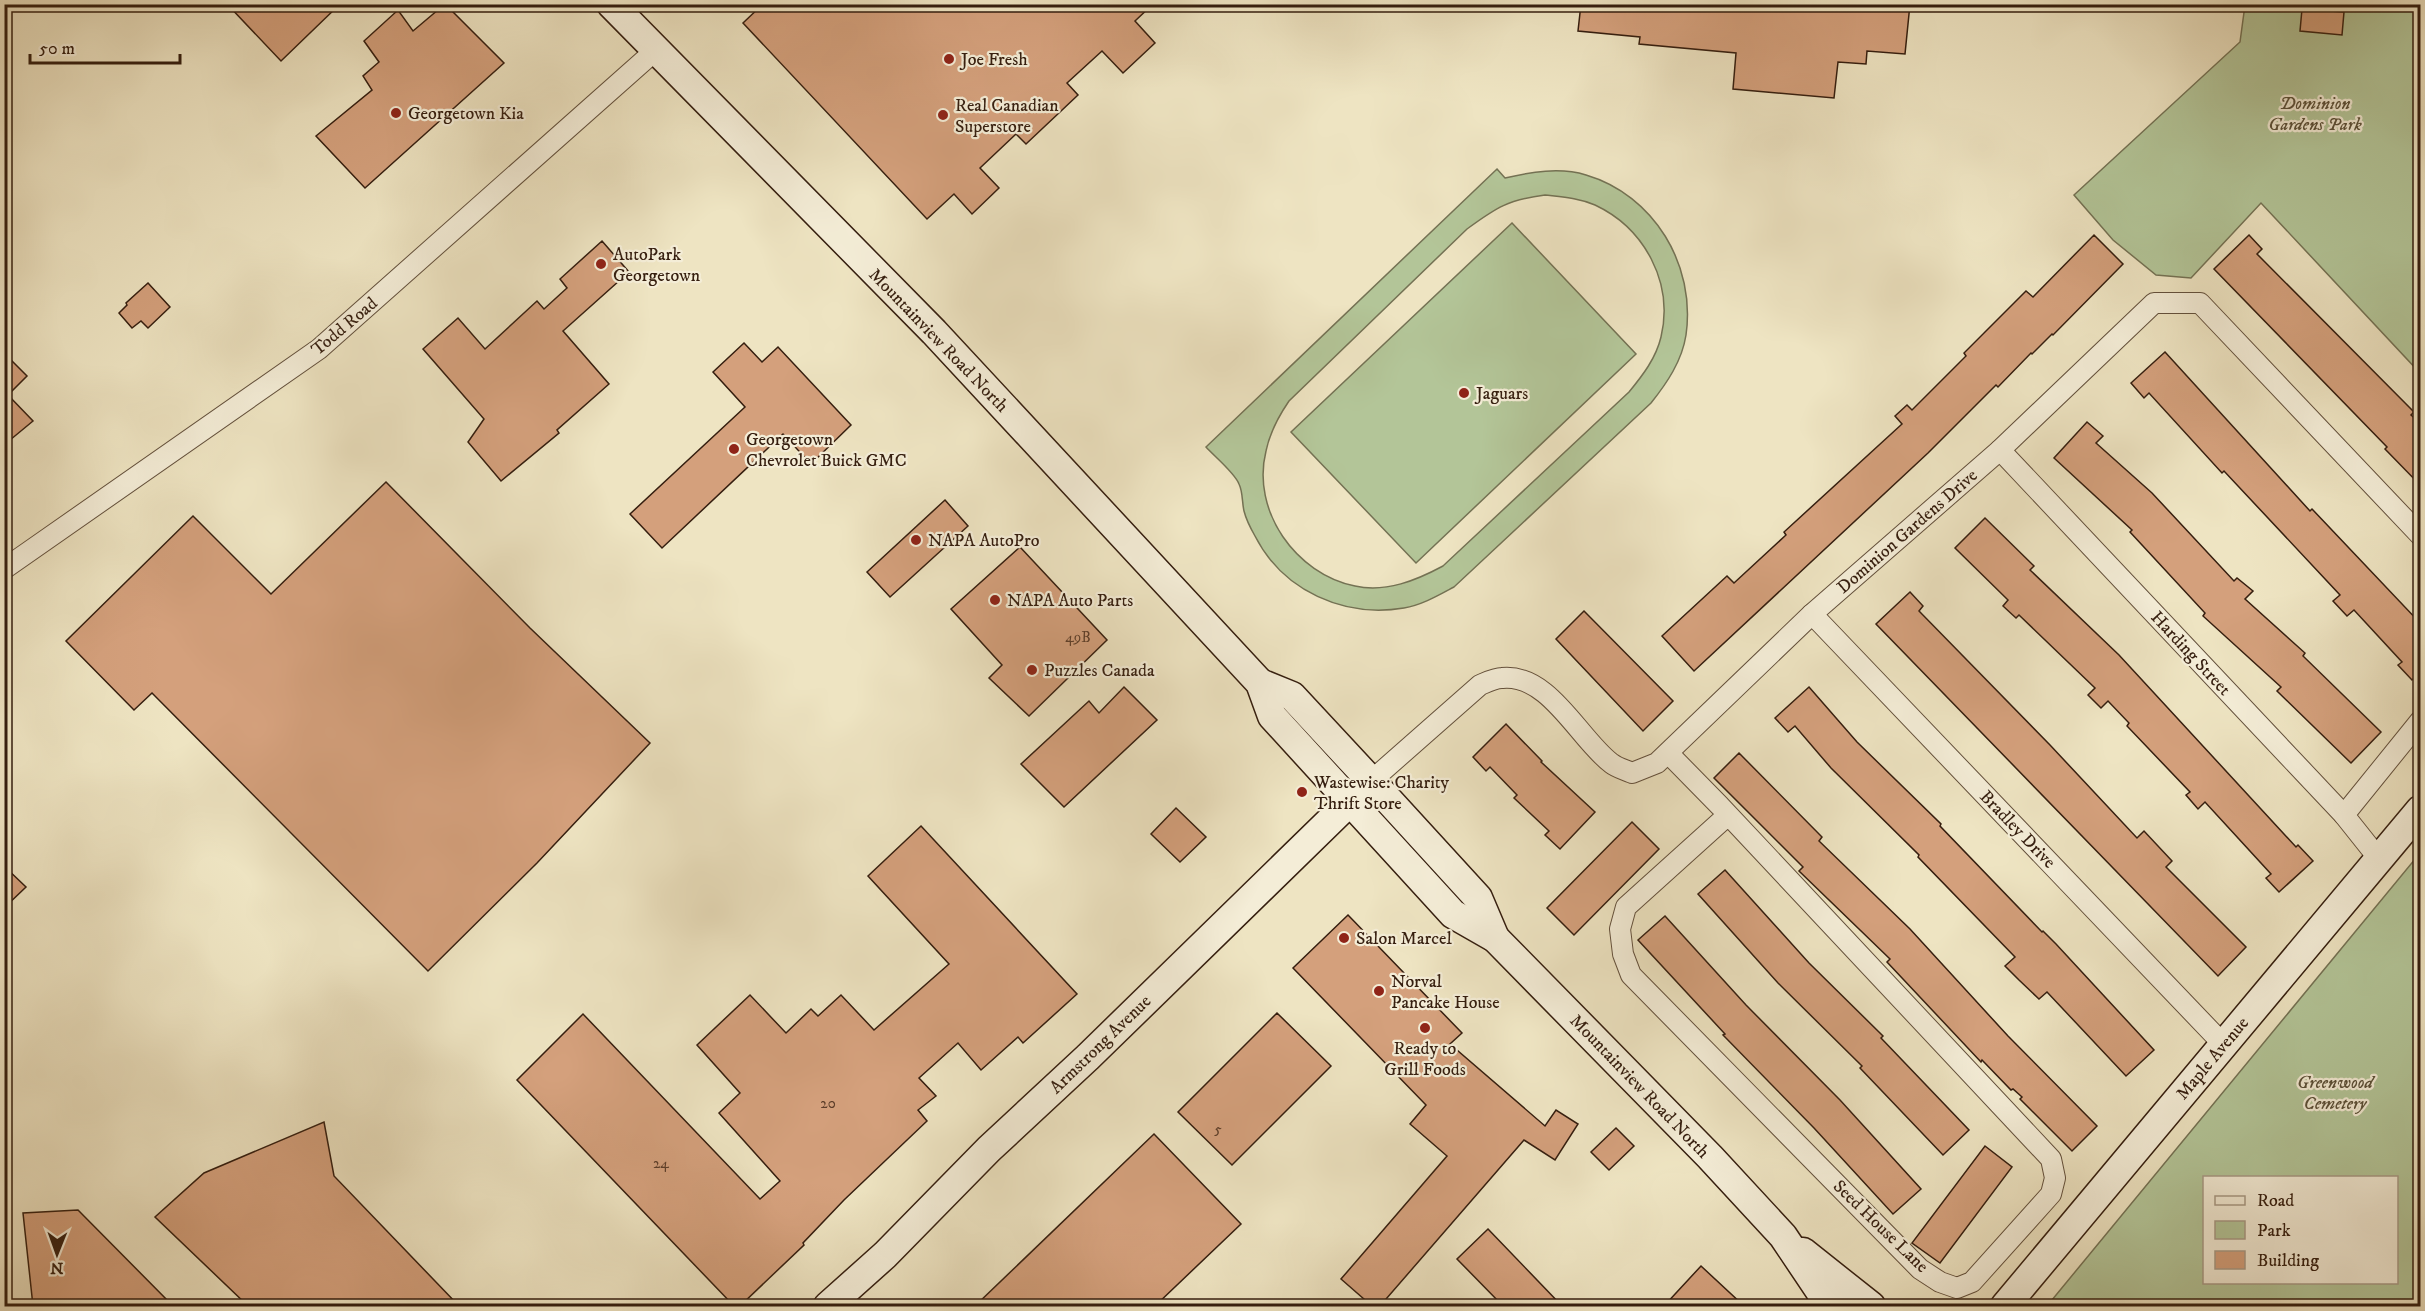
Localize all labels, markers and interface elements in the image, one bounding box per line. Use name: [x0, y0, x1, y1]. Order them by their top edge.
scale bar: [30, 27, 180, 65]
text: 50 m: [39, 38, 75, 60]
place label: Joe Fresh: [959, 49, 1028, 71]
marker: Joe Fresh: [942, 52, 956, 66]
park label: Dominion Gardens Park: [2268, 93, 2362, 136]
place label: Real Canadian Superstore: [955, 95, 1059, 138]
place label: Georgetown Kia: [408, 103, 524, 125]
marker: Georgetown Kia: [389, 106, 403, 120]
marker: Real Canadian Superstore: [936, 108, 950, 122]
place label: AutoPark Georgetown: [613, 244, 701, 287]
marker: AutoPark Georgetown: [594, 257, 608, 271]
street label: Mountainview Road North: [864, 264, 1013, 418]
street label: Todd Road: [307, 293, 382, 361]
place label: Jaguars: [1474, 383, 1528, 405]
marker: Jaguars: [1457, 386, 1471, 400]
place label: Georgetown Chevrolet Buick GMC: [746, 429, 907, 472]
marker: Georgetown Chevrolet Buick GMC: [727, 442, 741, 456]
street label: Dominion Gardens Drive: [1833, 465, 1982, 599]
place label: NAPA AutoPro: [928, 530, 1040, 552]
marker: NAPA AutoPro: [909, 533, 923, 547]
place label: NAPA Auto Parts: [1007, 590, 1133, 612]
marker: NAPA Auto Parts: [988, 593, 1002, 607]
street label: Harding Street: [2146, 607, 2235, 701]
house number: 49B: [1065, 628, 1091, 647]
place label: Puzzles Canada: [1044, 660, 1155, 682]
marker: Puzzles Canada: [1025, 663, 1039, 677]
place label: Wastewise: Charity Thrift Store: [1313, 772, 1450, 815]
marker: Wastewise: Charity Thrift Store: [1295, 785, 1309, 799]
street label: Bradley Drive: [1975, 786, 2060, 873]
place label: Salon Marcel: [1356, 928, 1452, 950]
marker: Salon Marcel: [1337, 931, 1351, 945]
place label: Norval Pancake House: [1391, 971, 1500, 1014]
marker: Norval Pancake House: [1372, 984, 1386, 998]
street label: Armstrong Avenue: [1045, 991, 1156, 1099]
street label: Mountainview Road North: [1565, 1010, 1714, 1164]
street label: Maple Avenue: [2172, 1013, 2254, 1105]
marker: Ready to Grill Foods: [1418, 1021, 1432, 1035]
place label: Ready to Grill Foods: [1384, 1038, 1466, 1081]
park label: Greenwood Cemetery: [2297, 1072, 2375, 1115]
house number: 20: [820, 1094, 836, 1113]
house number: 5: [1214, 1120, 1222, 1139]
house number: 24: [653, 1154, 669, 1173]
street label: Seed House Lane: [1828, 1176, 1933, 1278]
legend: [2203, 1176, 2398, 1284]
text: Road: [2257, 1190, 2294, 1212]
text: Park: [2257, 1220, 2291, 1242]
north arrow: [27, 1224, 87, 1284]
text: Building: [2257, 1250, 2319, 1272]
text: N: [50, 1258, 63, 1278]

